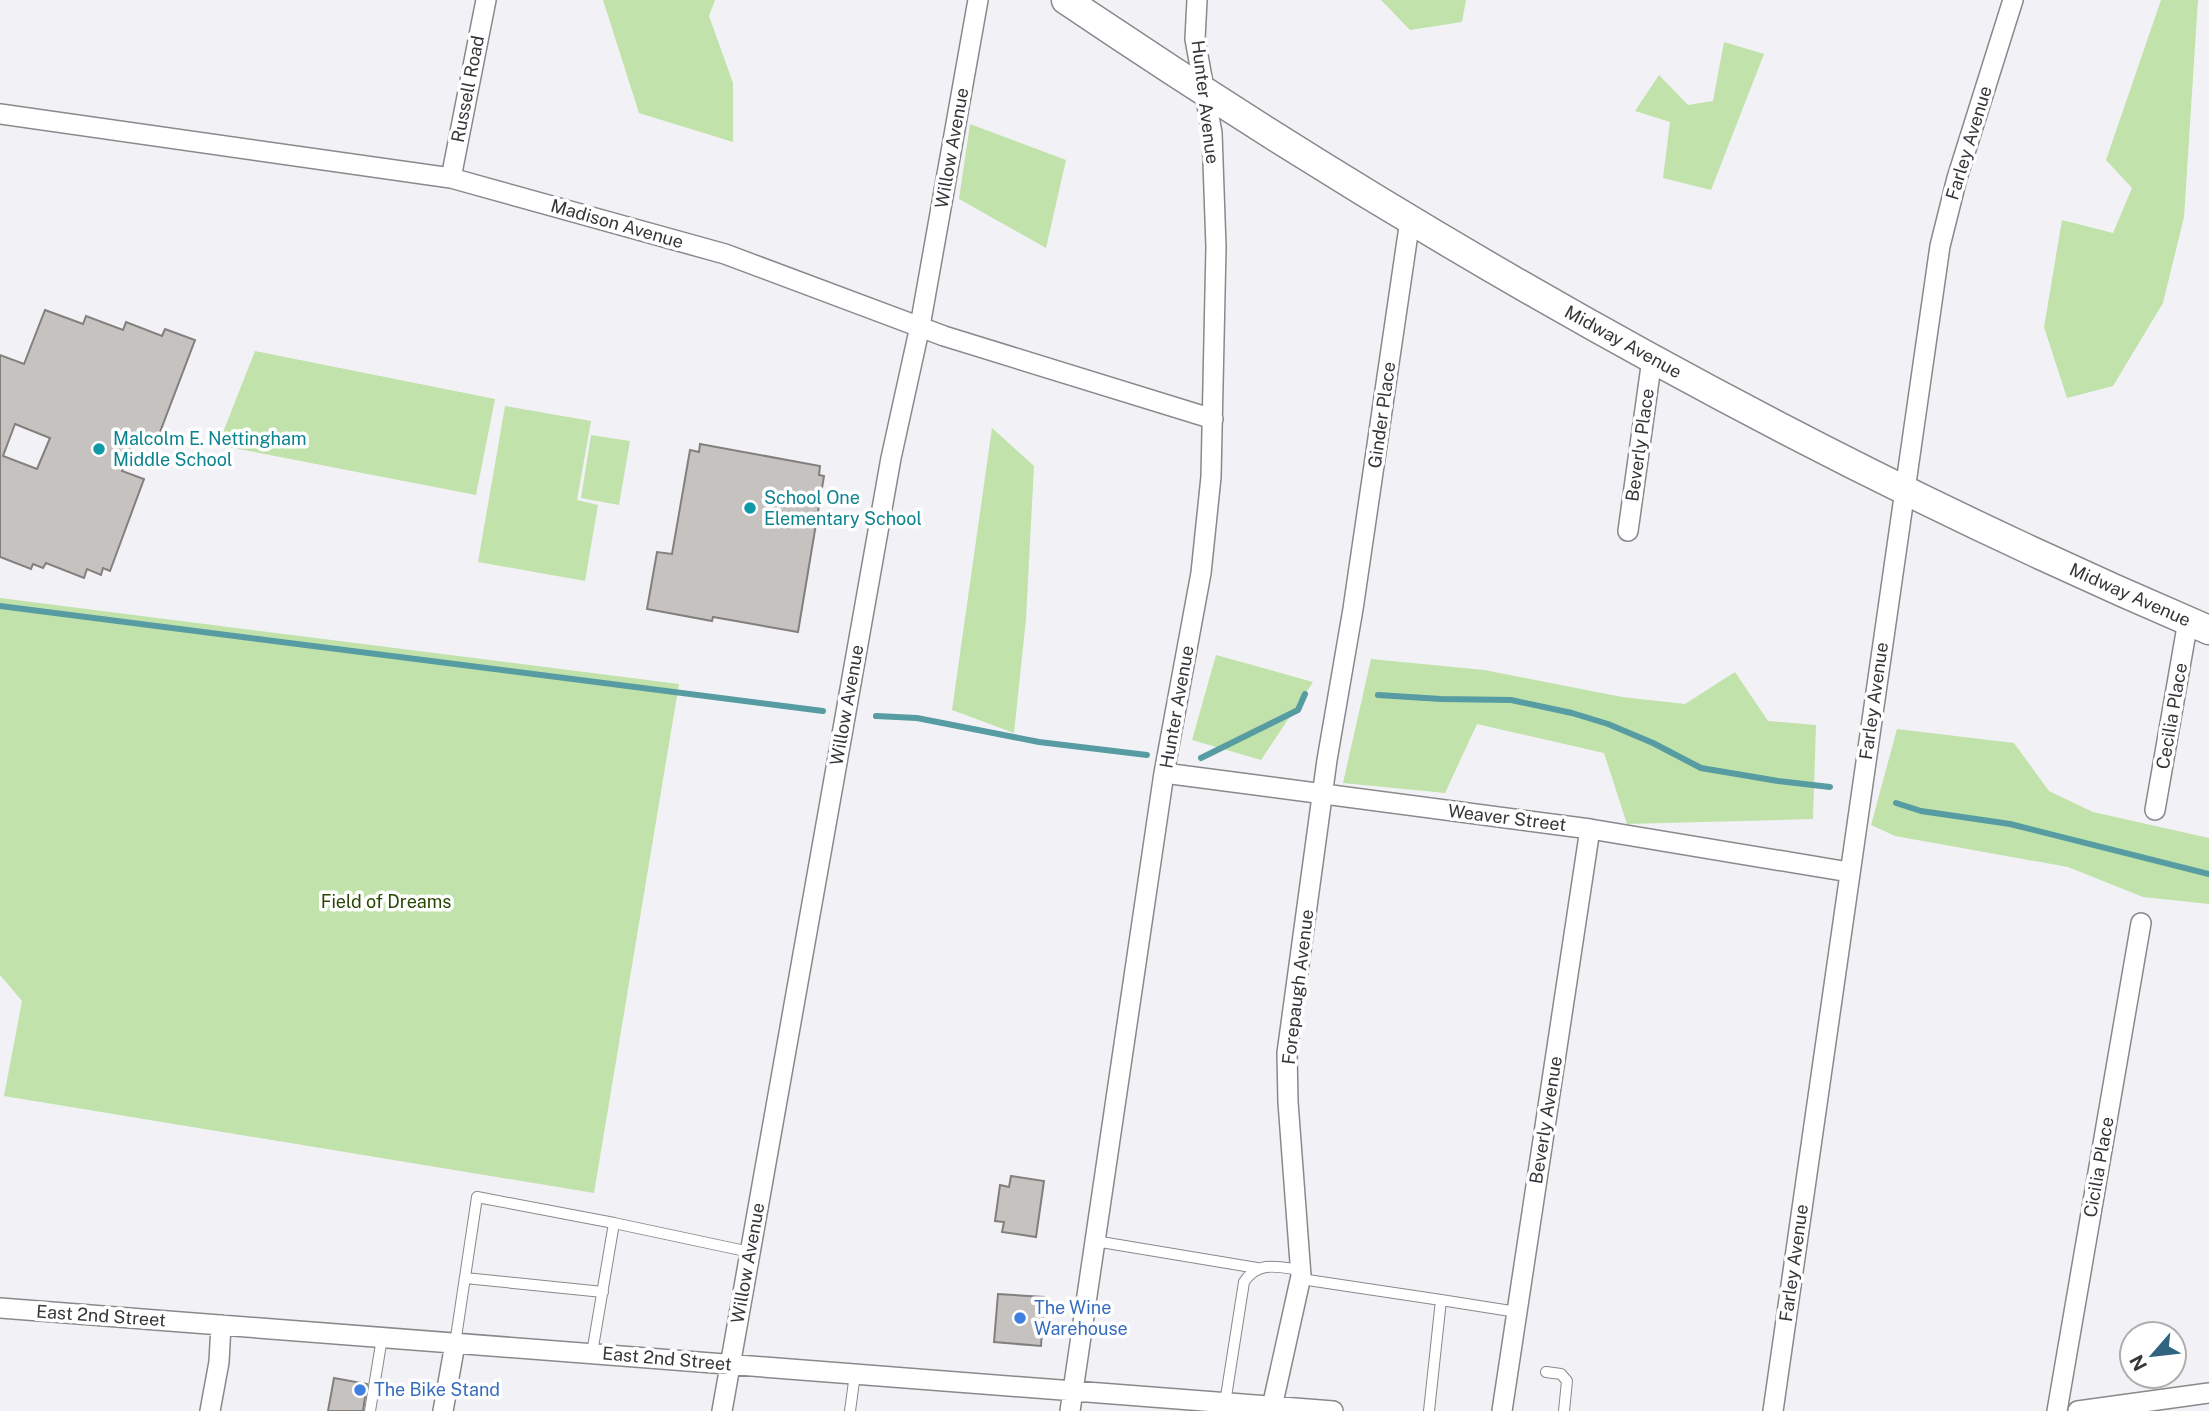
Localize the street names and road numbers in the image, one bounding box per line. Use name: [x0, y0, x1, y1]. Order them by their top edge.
street label: Russell Road: [447, 34, 488, 144]
street label: Hunter Avenue: [1187, 39, 1224, 165]
street label: Farley Avenue: [1941, 83, 1996, 203]
street label: Willow Avenue: [931, 86, 972, 210]
street label: Madison Avenue: [548, 195, 686, 252]
street label: Midway Avenue: [1561, 301, 1685, 382]
street label: Ginder Place: [1364, 360, 1399, 469]
street label: Beverly Place: [1621, 387, 1658, 503]
street label: Midway Avenue: [2066, 558, 2194, 631]
street label: Farley Avenue: [1855, 641, 1892, 761]
street label: Willow Avenue: [826, 643, 867, 767]
street label: Hunter Avenue: [1155, 644, 1198, 770]
street label: Cecilia Place: [2152, 661, 2191, 771]
street label: Weaver Street: [1447, 800, 1567, 835]
street label: Forepaugh Avenue: [1278, 908, 1317, 1066]
street label: Beverly Avenue: [1525, 1055, 1566, 1185]
street label: Cicilia Place: [2079, 1115, 2118, 1219]
street label: Willow Avenue: [727, 1201, 768, 1325]
street label: Farley Avenue: [1775, 1203, 1812, 1323]
street label: East 2nd Street: [35, 1300, 167, 1331]
street label: East 2nd Street: [601, 1342, 733, 1375]

